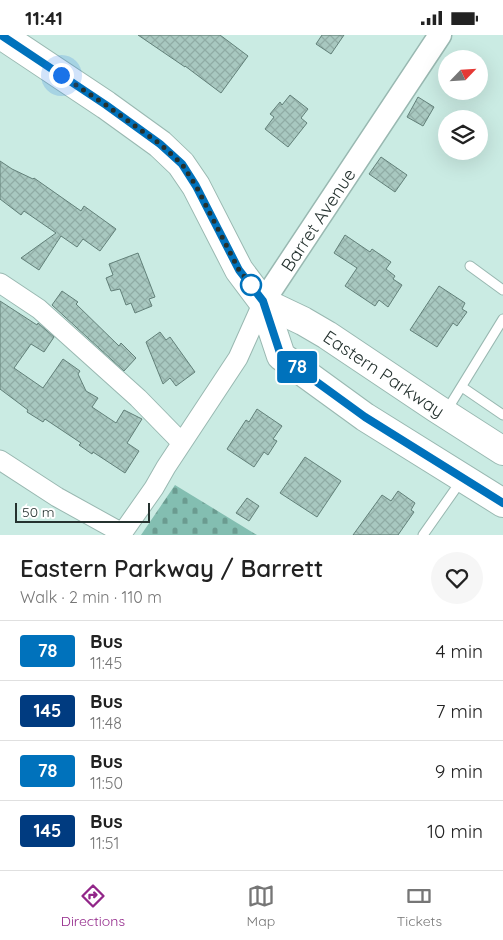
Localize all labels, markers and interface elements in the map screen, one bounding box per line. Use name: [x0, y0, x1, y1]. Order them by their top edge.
text: 11:41: [25, 6, 63, 30]
north arrow: [438, 50, 488, 100]
map controls: [438, 50, 488, 160]
your location: [49, 63, 74, 88]
button: layers: [438, 110, 488, 160]
street label: Barret Avenue: [275, 164, 360, 275]
unlabelled marker: [240, 274, 262, 296]
street label: Eastern Parkway: [319, 325, 449, 422]
line badge: 78: [274, 351, 320, 383]
text: 78: [287, 355, 307, 378]
scale bar: [15, 500, 150, 523]
text: 50 m: [22, 503, 55, 521]
button: heart: [431, 552, 483, 604]
text: Eastern Parkway / Barrett: [20, 553, 323, 583]
text: Walk · 2 min · 110 m: [20, 587, 162, 607]
text: Bus: [90, 629, 123, 653]
text: 78: [38, 639, 57, 662]
text: 4 min: [435, 639, 483, 663]
text: 11:45: [90, 653, 122, 673]
text: Bus: [90, 689, 123, 713]
text: 145: [34, 699, 61, 722]
text: 7 min: [436, 699, 483, 723]
text: 11:48: [90, 713, 122, 733]
text: Bus: [90, 749, 123, 773]
text: 78: [38, 759, 57, 782]
text: 9 min: [435, 759, 483, 783]
text: 11:50: [90, 773, 123, 793]
text: Bus: [90, 809, 123, 833]
text: 145: [34, 819, 61, 842]
text: 10 min: [427, 819, 483, 843]
text: 11:51: [90, 833, 119, 853]
tab: Directions: [61, 882, 125, 930]
tab: Map: [247, 882, 275, 930]
tab: Tickets: [397, 882, 442, 930]

